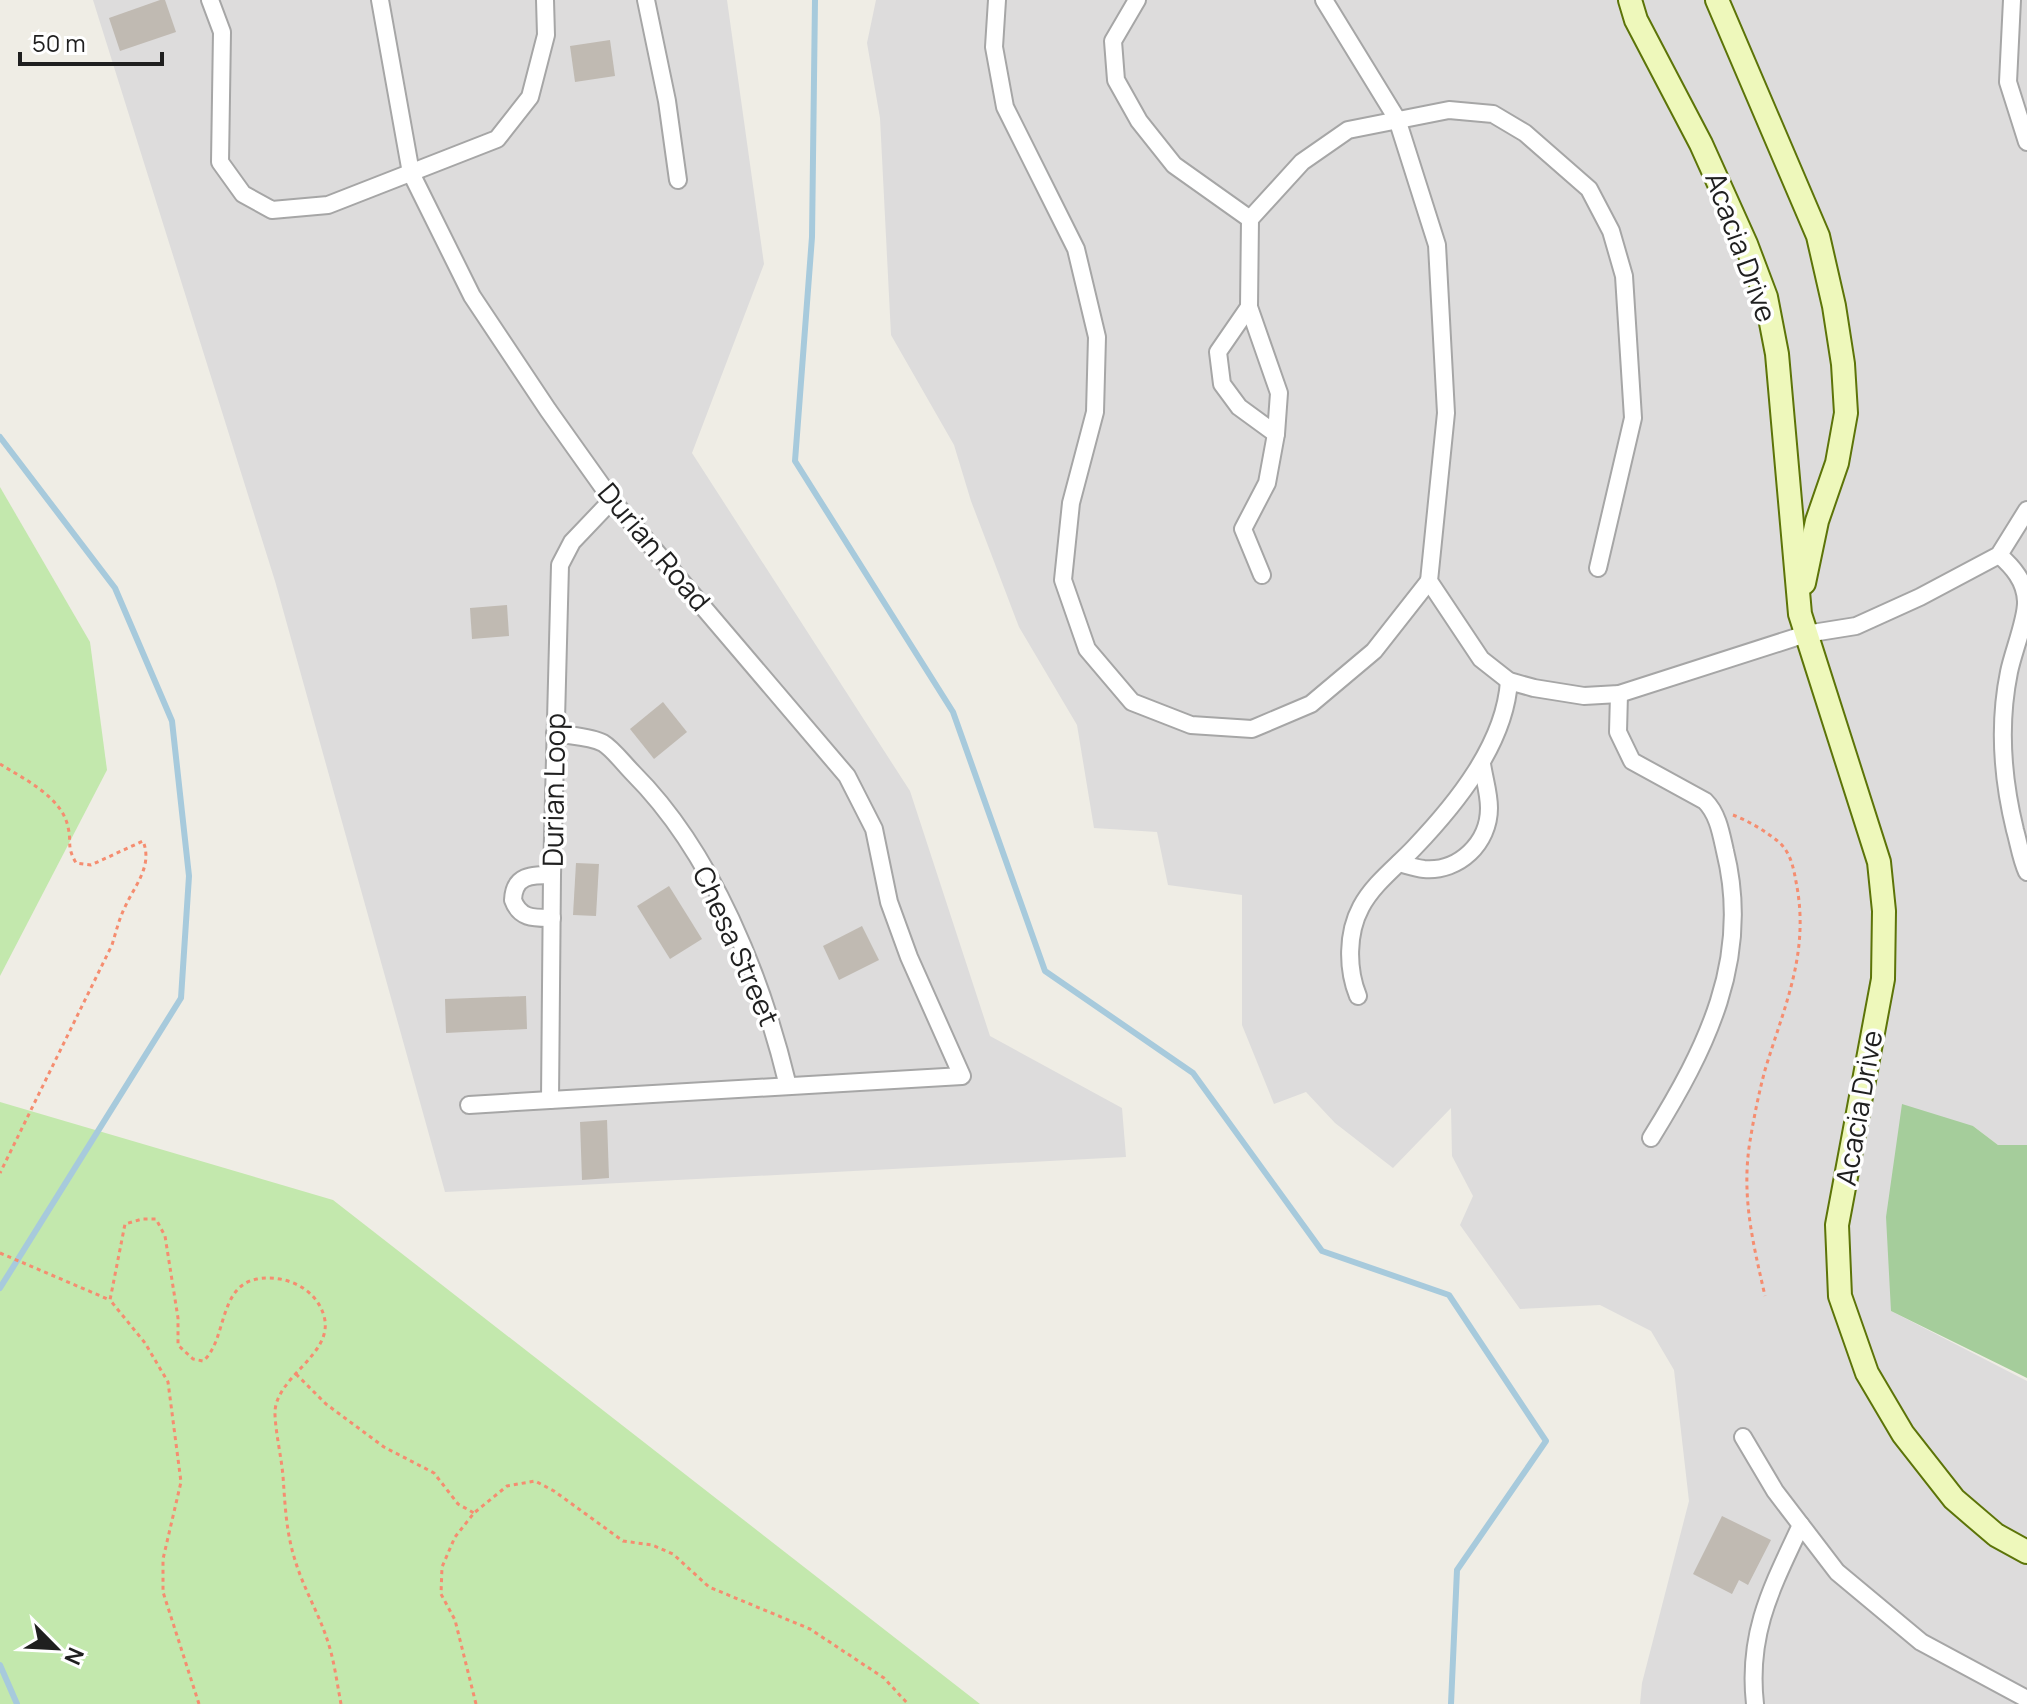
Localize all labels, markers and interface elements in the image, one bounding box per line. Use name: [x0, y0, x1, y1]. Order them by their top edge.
scale bar: [20, 16, 162, 66]
text: 50 m: [32, 26, 86, 59]
street label: Acacia Drive: [1697, 166, 1787, 327]
street label: Durian Road: [590, 474, 720, 618]
street label: Durian Loop: [533, 713, 573, 867]
street label: Chesa Street: [685, 860, 789, 1031]
street label: Acacia Drive: [1826, 1027, 1890, 1188]
north arrow: [16, 1608, 96, 1688]
text: N: [57, 1643, 91, 1669]

